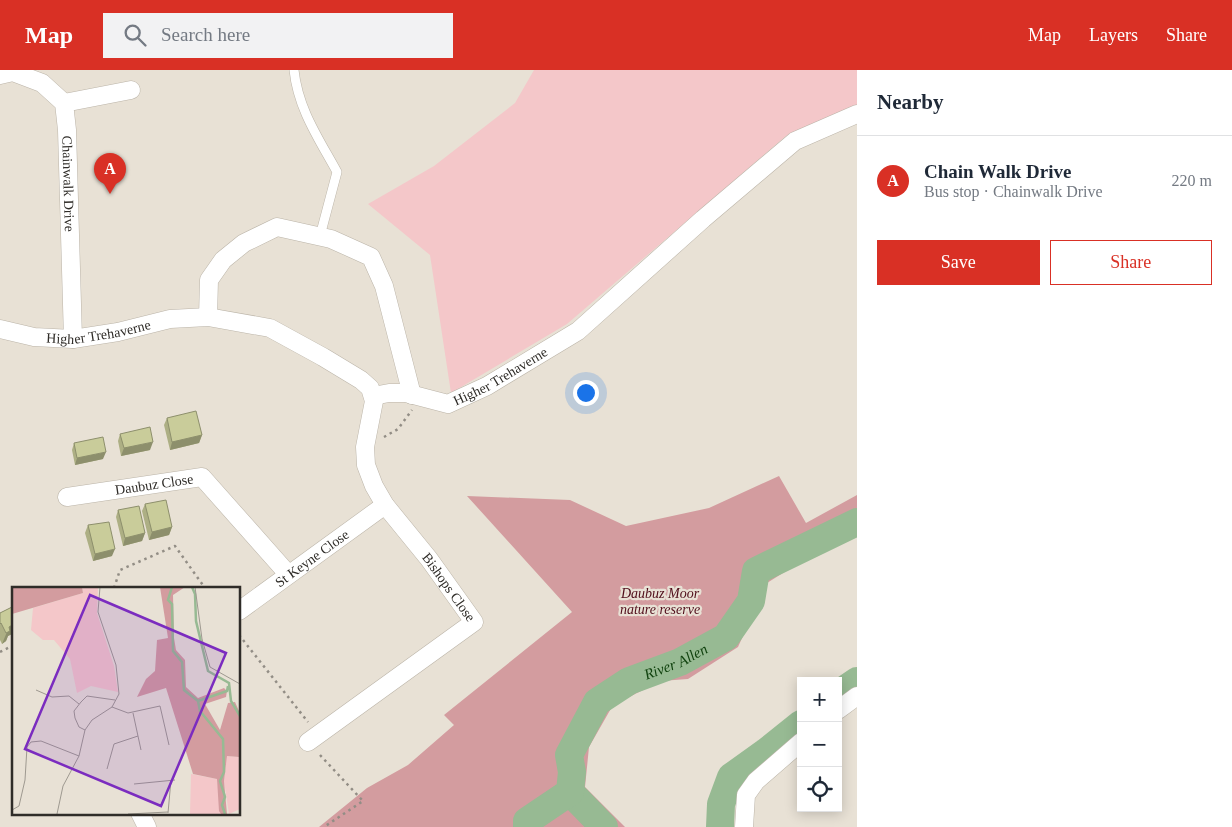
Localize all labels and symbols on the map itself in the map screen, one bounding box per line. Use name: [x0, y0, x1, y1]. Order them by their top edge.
street label: Chainwalk Drive: [60, 135, 77, 232]
pin: A: [94, 153, 126, 194]
street label: Higher Trehaverne: [46, 317, 152, 347]
street label: Higher Trehaverne: [451, 344, 550, 408]
your location: [573, 380, 599, 406]
street label: Daubuz Close: [114, 471, 194, 497]
street label: St Keyne Close: [272, 526, 351, 590]
street label: Bishops Close: [419, 550, 479, 624]
park label: Daubuz Moor nature reserve: [620, 586, 700, 617]
inset map: [12, 587, 240, 814]
water label: River Allen: [641, 641, 710, 683]

